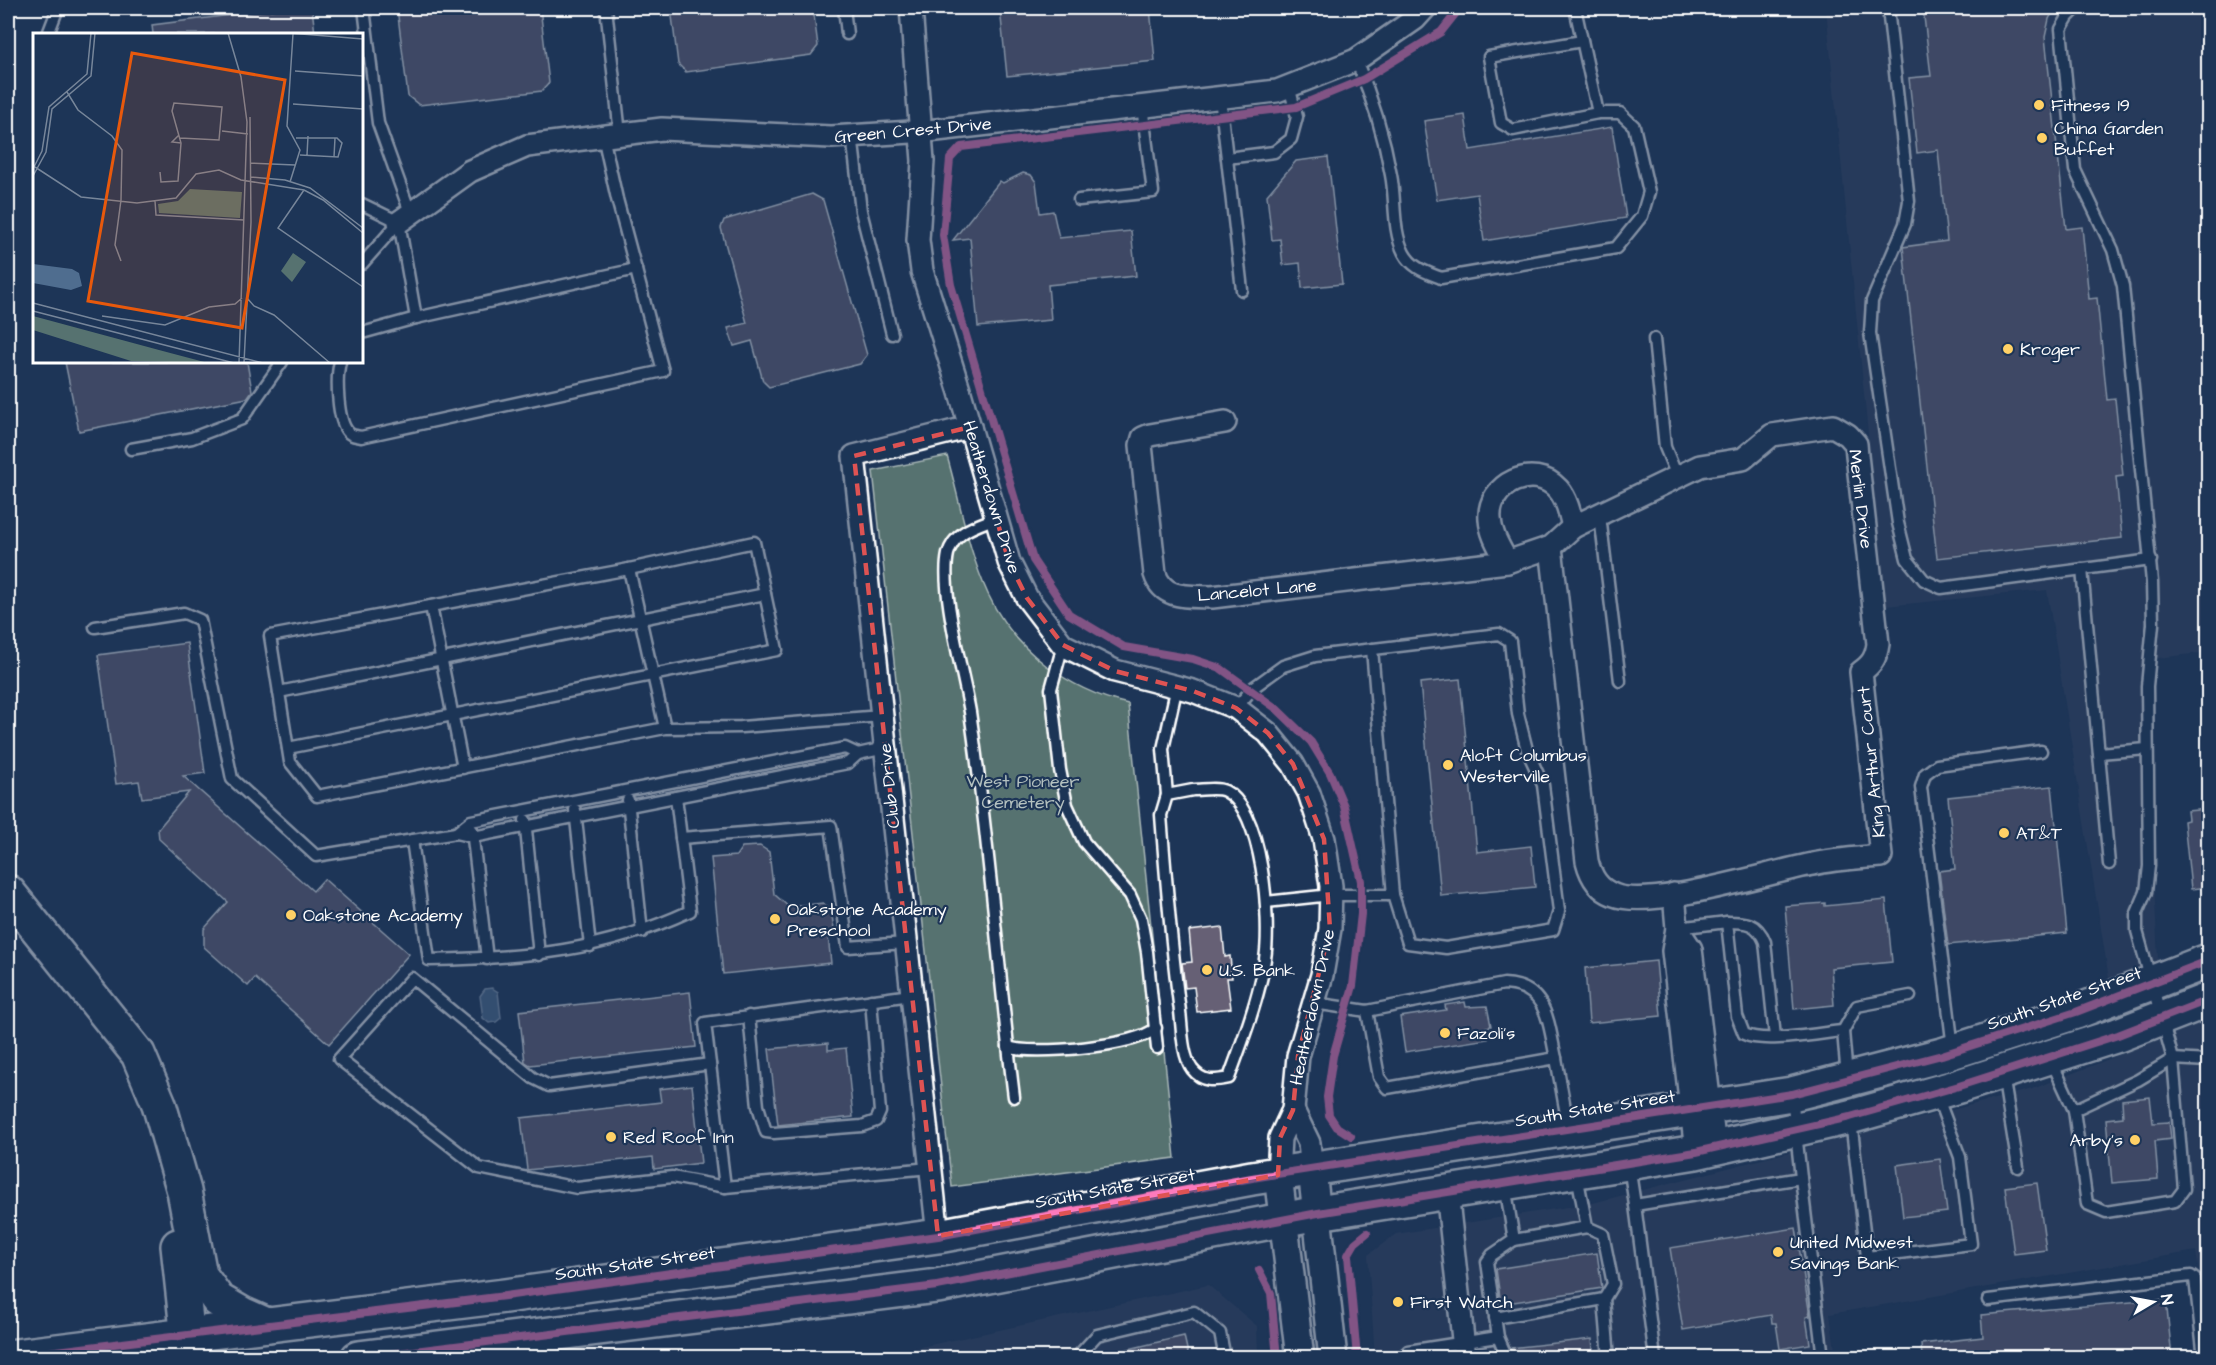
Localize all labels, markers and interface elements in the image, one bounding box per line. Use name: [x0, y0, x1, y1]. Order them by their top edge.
inset map: [33, 33, 363, 363]
place label: Fitness 19: [2051, 93, 2130, 118]
marker: Fitness 19: [2032, 98, 2046, 112]
street label: Green Crest Drive: [834, 111, 993, 150]
place label: China Garden Buffet: [2054, 116, 2163, 162]
marker: China Garden Buffet: [2035, 131, 2049, 145]
place label: Kroger: [2020, 337, 2080, 363]
marker: Kroger: [2001, 342, 2015, 356]
street label: Heatherdown Drive: [956, 417, 1027, 577]
street label: Merlin Drive: [1842, 448, 1879, 550]
street label: Lancelot Lane: [1196, 573, 1318, 608]
street label: King Arthur Court: [1851, 684, 1893, 839]
street label: Club Drive: [873, 742, 906, 830]
place label: Aloft Columbus Westerville: [1460, 743, 1587, 789]
marker: Aloft Columbus Westerville: [1441, 758, 1455, 772]
park label: West Pioneer Cemetery: [967, 769, 1080, 816]
place label: AT&T: [2016, 821, 2063, 846]
marker: AT&T: [1997, 826, 2011, 840]
place label: Oakstone Academy Preschool: [787, 897, 947, 943]
place label: Oakstone Academy: [303, 903, 463, 929]
marker: Oakstone Academy: [284, 908, 298, 922]
marker: Oakstone Academy Preschool: [768, 912, 782, 926]
street label: Heatherdown Drive: [1284, 926, 1341, 1088]
place label: U.S. Bank: [1219, 958, 1295, 983]
street label: South State Street: [1984, 960, 2145, 1037]
marker: U.S. Bank: [1200, 963, 1214, 977]
place label: Fazoli's: [1457, 1021, 1515, 1046]
marker: Fazoli's: [1438, 1026, 1452, 1040]
street label: South State Street: [1513, 1083, 1678, 1134]
place label: Red Roof Inn: [623, 1125, 734, 1150]
place label: Arby's: [2070, 1128, 2123, 1154]
marker: Red Roof Inn: [604, 1130, 618, 1144]
marker: Arby's: [2128, 1133, 2142, 1147]
street label: South State Street: [1033, 1162, 1198, 1215]
place label: United Midwest Savings Bank: [1790, 1230, 1913, 1277]
street label: South State Street: [553, 1240, 718, 1287]
marker: United Midwest Savings Bank: [1771, 1245, 1785, 1259]
north arrow: [2123, 1272, 2183, 1332]
place label: First Watch: [1410, 1290, 1512, 1315]
text: N: [2155, 1293, 2178, 1306]
marker: First Watch: [1391, 1295, 1405, 1309]

